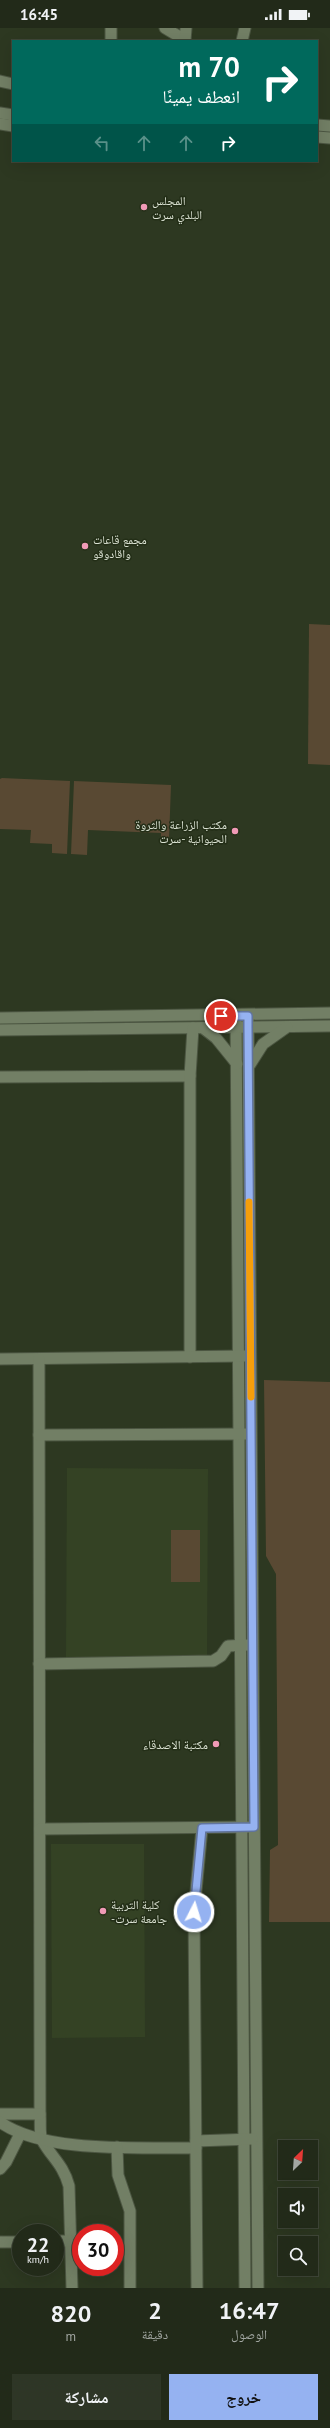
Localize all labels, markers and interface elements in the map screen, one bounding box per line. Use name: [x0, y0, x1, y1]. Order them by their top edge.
text: 16:45: [20, 5, 58, 24]
text: 70 m: [179, 48, 240, 85]
icon: right: [254, 56, 306, 108]
text: انعطف يمينًا: [163, 85, 240, 108]
icon: left: [91, 132, 113, 154]
icon: ahead: [133, 132, 155, 154]
icon: ahead: [175, 132, 197, 154]
icon: right: [217, 132, 239, 154]
place label: المجلس البلدي سرت: [152, 193, 202, 225]
marker: المجلس البلدي سرت: [139, 202, 149, 212]
place label: مجمع قاعات واقادوقو: [93, 532, 147, 561]
marker: مجمع قاعات واقادوقو: [80, 541, 90, 551]
place label: مكتب الزراعة والثروة الحيوانية -سرت: [136, 817, 227, 846]
marker: مكتب الزراعة والثروة الحيوانية -سرت: [230, 826, 240, 836]
pin: [204, 999, 238, 1033]
icon: arrive: [210, 1005, 232, 1027]
place label: مكتبة الاصدقاء: [143, 1737, 208, 1752]
marker: مكتبة الاصدقاء: [211, 1739, 221, 1749]
position arrow: [173, 1891, 215, 1933]
place label: كلية التربية -جامعة سرت: [111, 1897, 167, 1926]
marker: كلية التربية -جامعة سرت: [98, 1906, 108, 1916]
north arrow: [278, 2140, 318, 2180]
map controls: [278, 2140, 318, 2276]
button: sound: [278, 2188, 318, 2228]
speed limit sign: 30: [72, 2224, 124, 2276]
text: 22: [27, 2232, 49, 2258]
button: search: [278, 2236, 318, 2276]
text: km/h: [27, 2253, 49, 2266]
text: 2: [148, 2295, 162, 2326]
text: 16:47: [219, 2295, 280, 2326]
text: 820: [50, 2298, 91, 2329]
text: دقيقة: [142, 2326, 168, 2343]
text: الوصول: [231, 2326, 267, 2343]
text: m: [66, 2328, 76, 2345]
button: مشاركة: [12, 2374, 161, 2420]
button: خروج: [169, 2374, 318, 2420]

